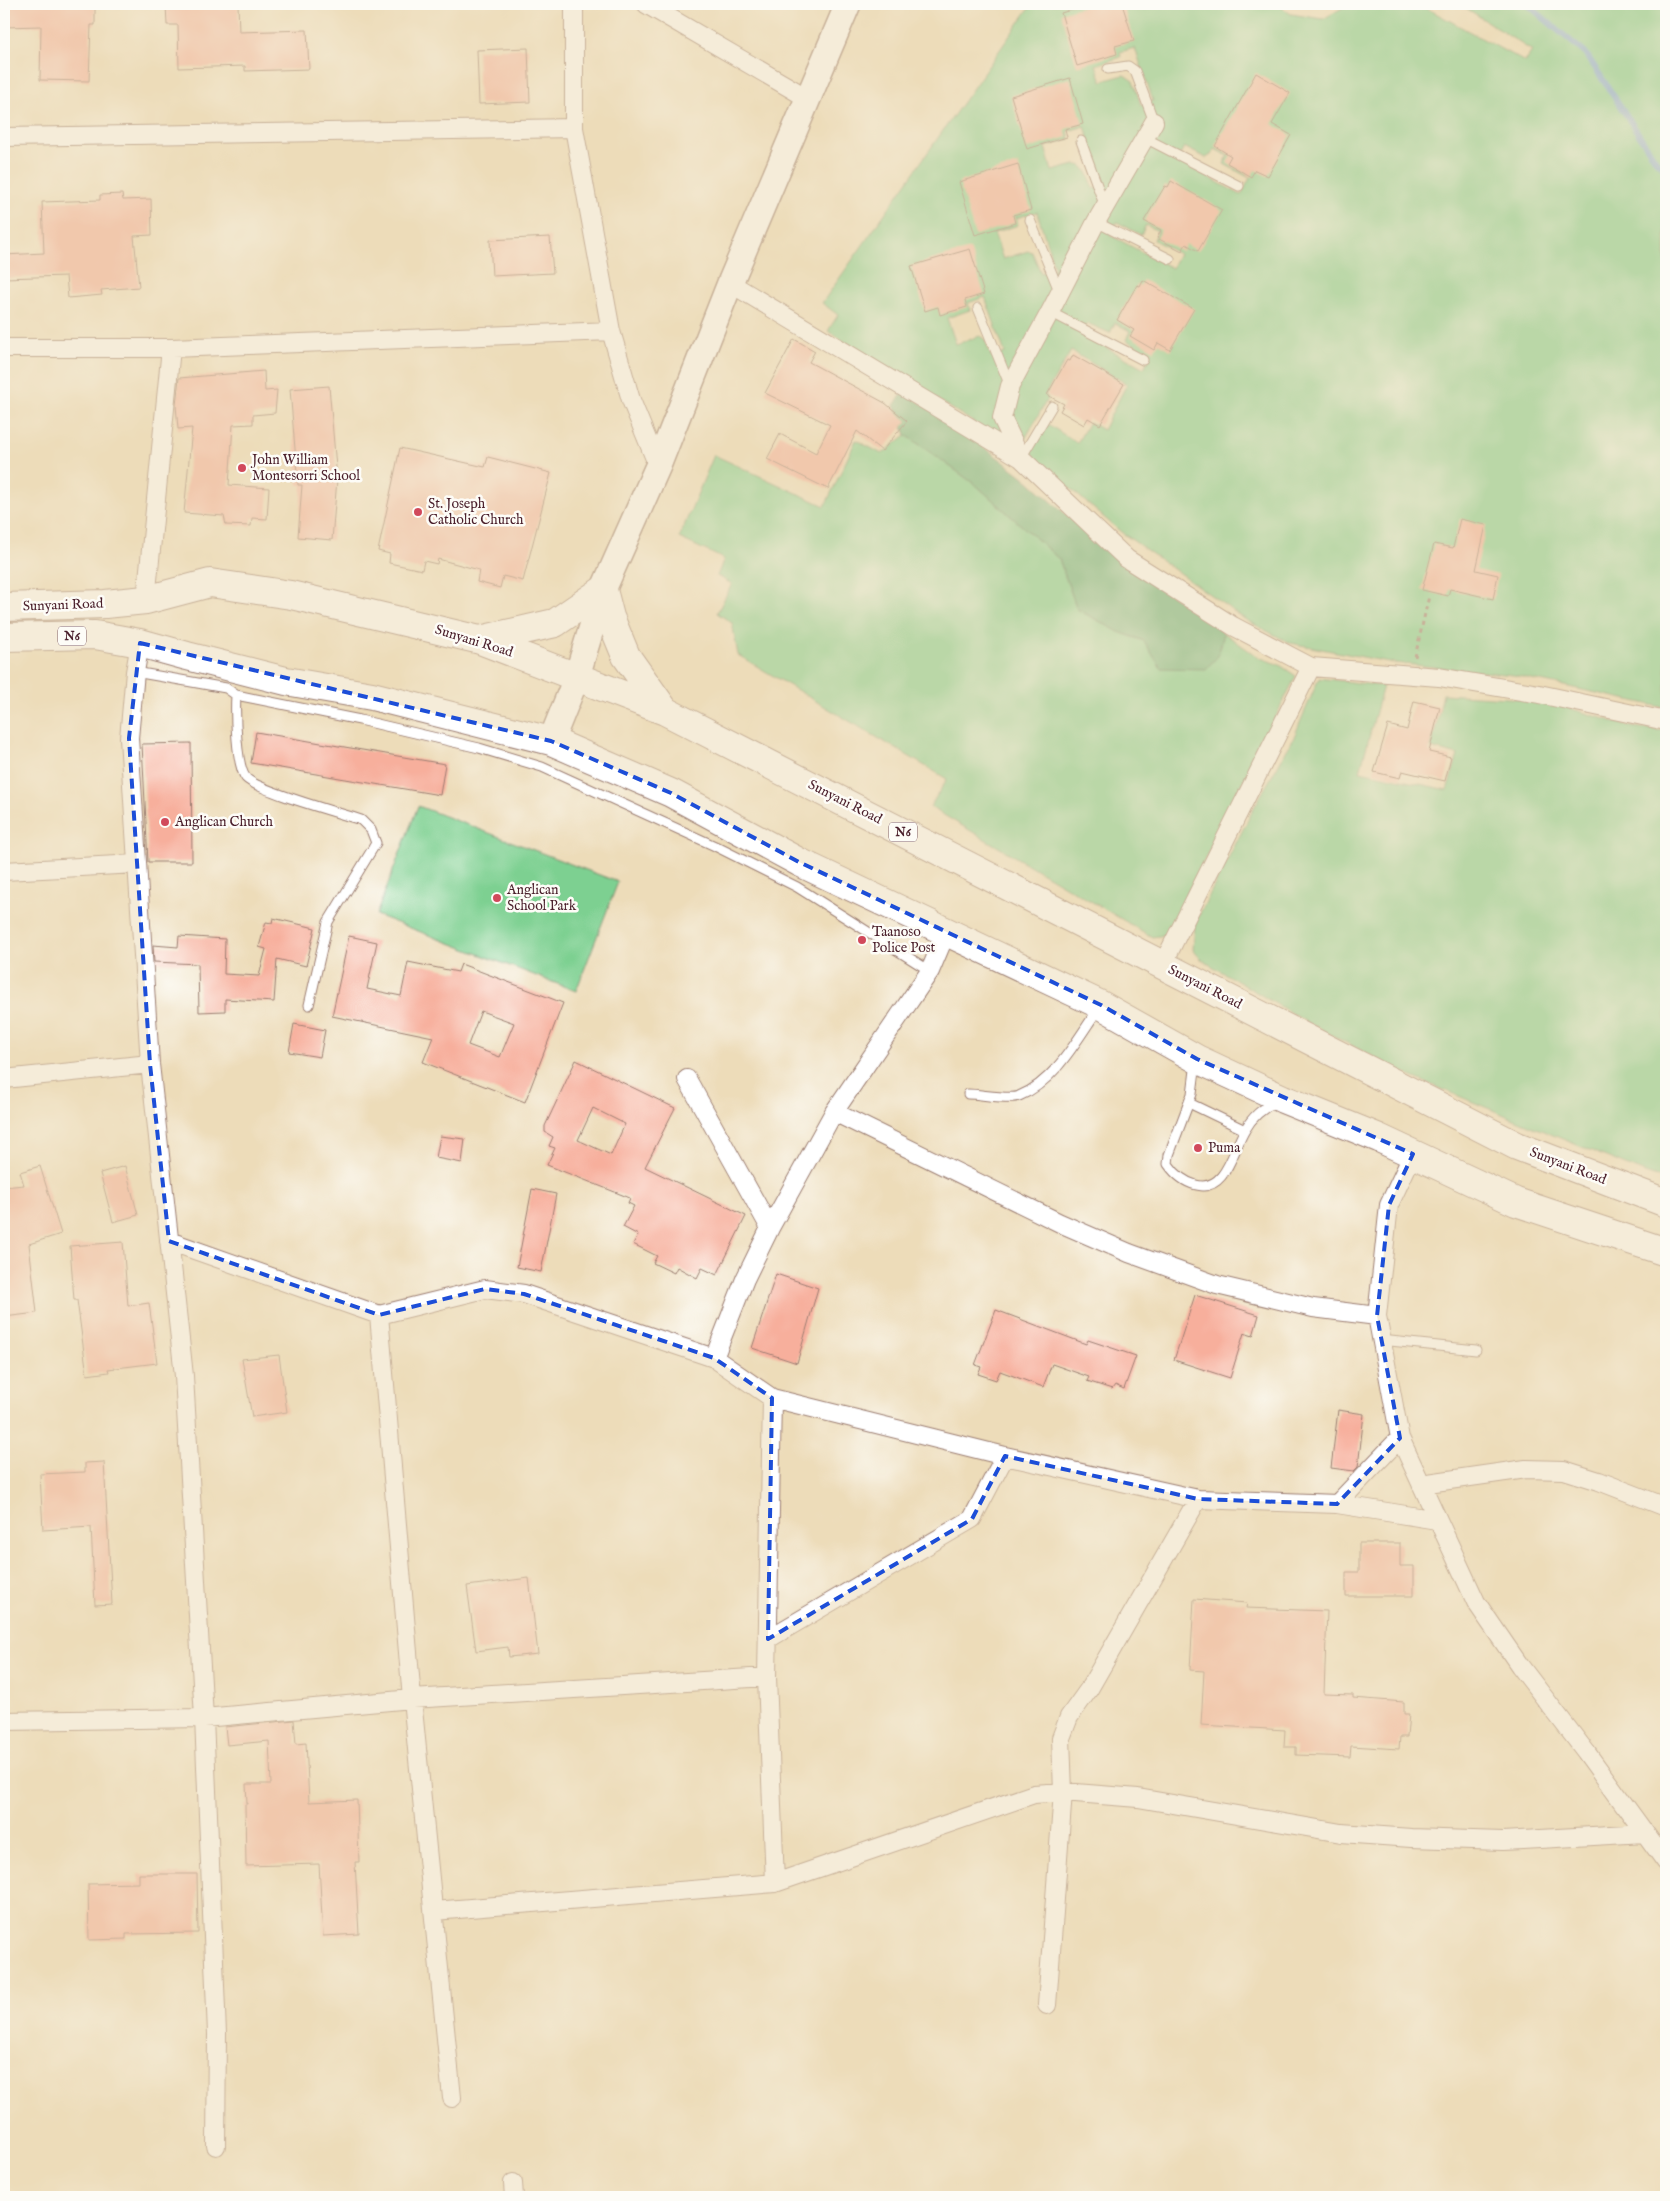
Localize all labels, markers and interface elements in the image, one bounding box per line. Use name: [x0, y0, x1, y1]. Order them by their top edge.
place label: John William Montesorri School: [250, 451, 360, 485]
marker: John William Montesorri School: [236, 462, 248, 474]
place label: St. Joseph Catholic Church: [428, 495, 524, 529]
marker: St. Joseph Catholic Church: [412, 506, 424, 518]
street label: Sunyani Road: [22, 595, 104, 615]
street label: Sunyani Road: [433, 621, 516, 662]
road number: N6: [58, 626, 86, 646]
street label: Sunyani Road: [805, 776, 885, 829]
place label: Anglican Church: [174, 813, 273, 831]
marker: Anglican Church: [159, 816, 171, 828]
road number: N6: [889, 822, 917, 842]
place label: Anglican School Park: [506, 881, 577, 915]
marker: Anglican School Park: [491, 892, 503, 904]
place label: Taanoso Police Post: [872, 923, 936, 957]
marker: Taanoso Police Post: [856, 934, 868, 946]
street label: Sunyani Road: [1165, 961, 1245, 1014]
place label: Puma: [1208, 1139, 1241, 1157]
marker: Puma: [1192, 1142, 1204, 1154]
street label: Sunyani Road: [1527, 1143, 1609, 1189]

